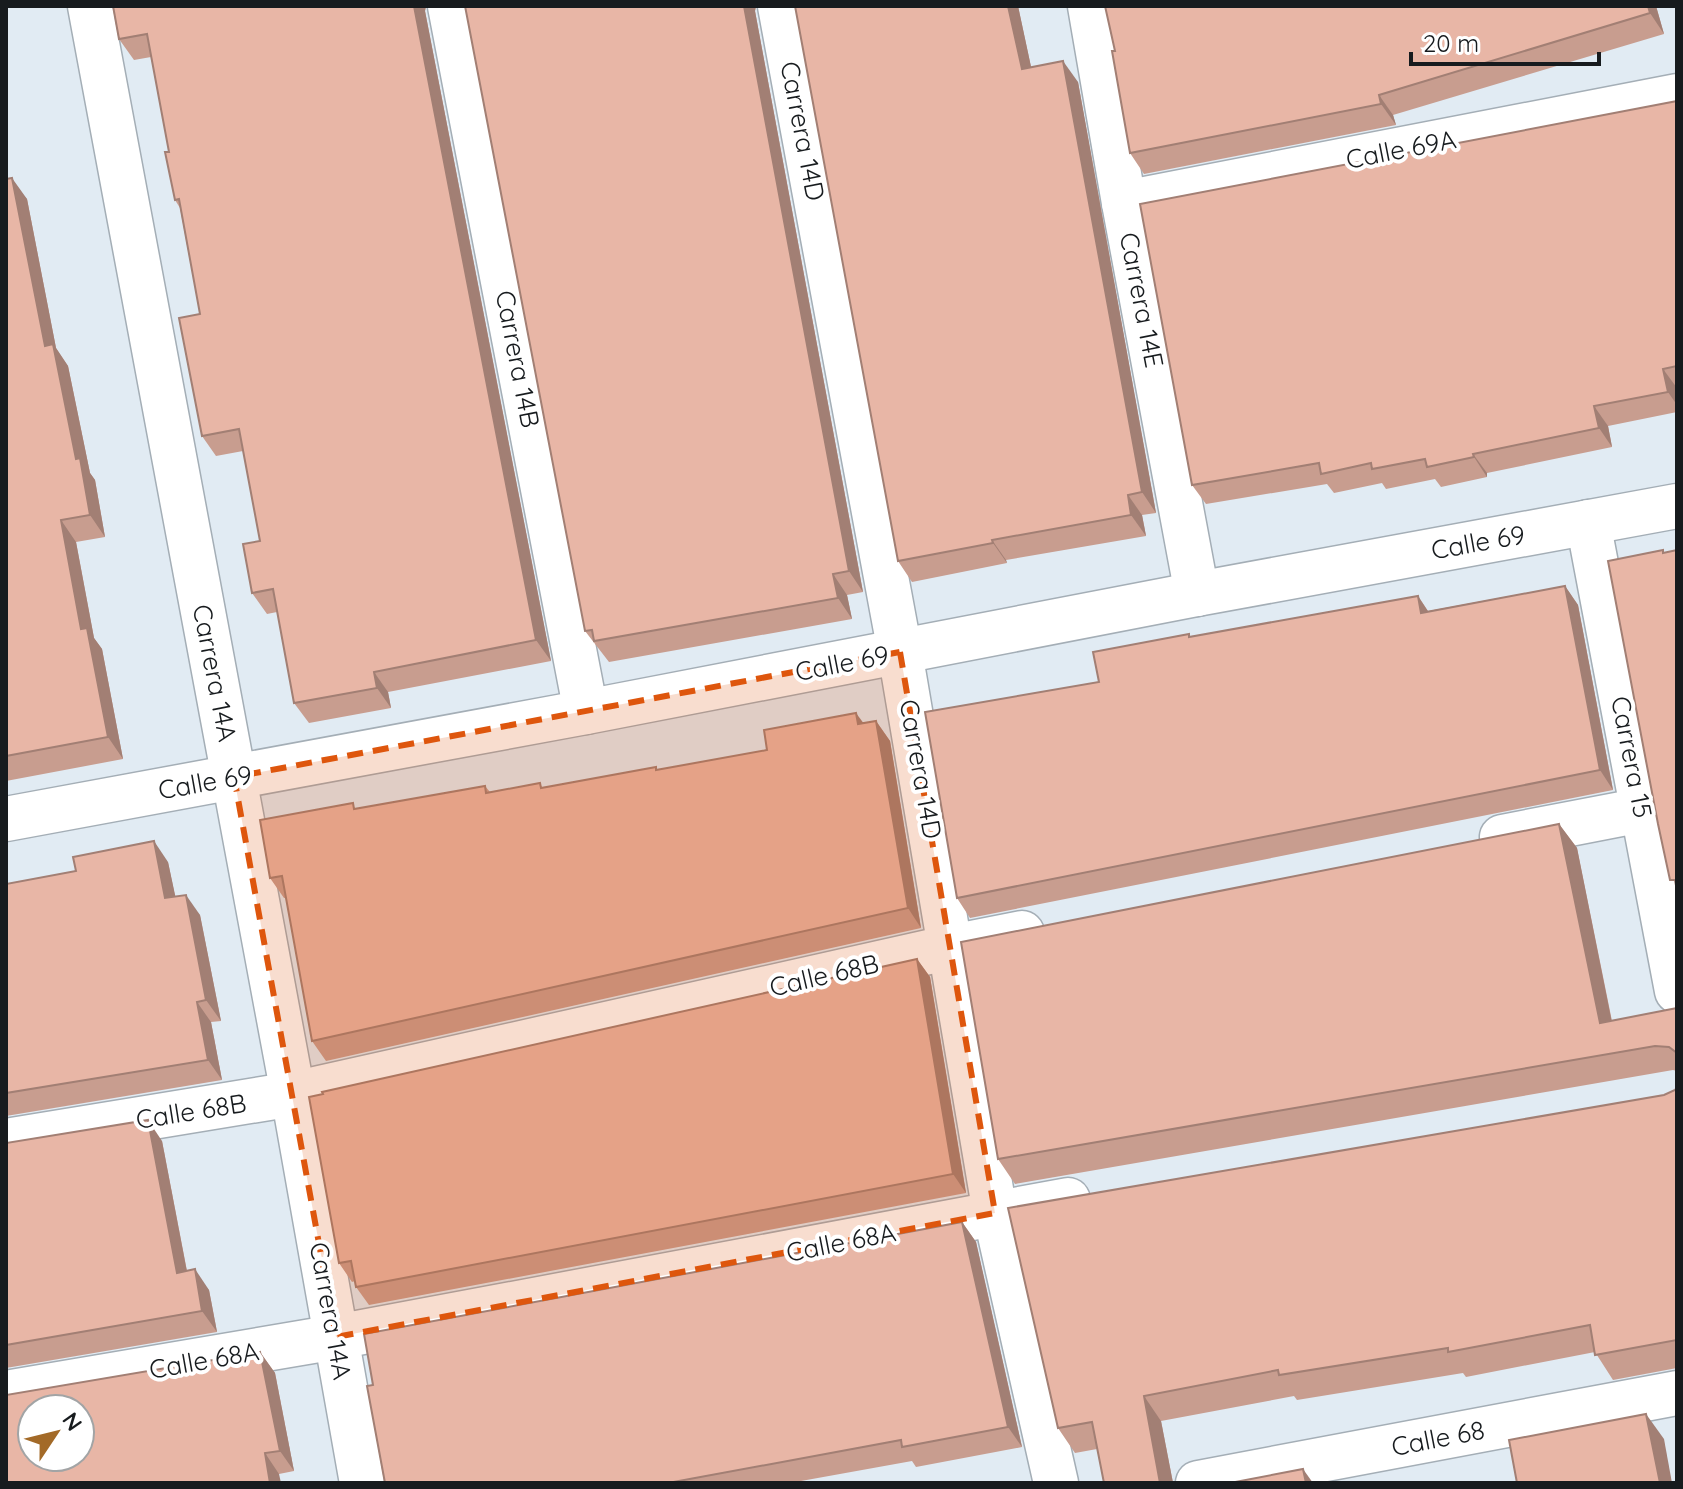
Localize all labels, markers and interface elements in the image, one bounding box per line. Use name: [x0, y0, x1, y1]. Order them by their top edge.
scale bar: [1411, 16, 1599, 66]
text: 20 m: [1423, 28, 1479, 58]
street label: Carrera 14D: [773, 59, 833, 203]
street label: Calle 69A: [1343, 122, 1459, 176]
street label: Carrera 14E: [1113, 230, 1171, 370]
street label: Carrera 14B: [489, 287, 547, 431]
street label: Calle 69: [1428, 518, 1528, 566]
street label: Carrera 14A: [186, 602, 245, 745]
street label: Calle 69: [792, 638, 892, 688]
street label: Carrera 15: [1604, 693, 1660, 821]
street label: Carrera 14D: [893, 697, 949, 841]
street label: Calle 69: [155, 758, 255, 806]
street label: Calle 68B: [766, 946, 882, 1004]
street label: Calle 68B: [134, 1086, 248, 1136]
street label: Calle 68A: [783, 1215, 899, 1269]
street label: Carrera 14A: [303, 1240, 359, 1383]
street label: Calle 68A: [146, 1334, 262, 1386]
north arrow: [16, 1393, 96, 1473]
text: N: [56, 1407, 88, 1436]
street label: Calle 68: [1389, 1413, 1487, 1463]

